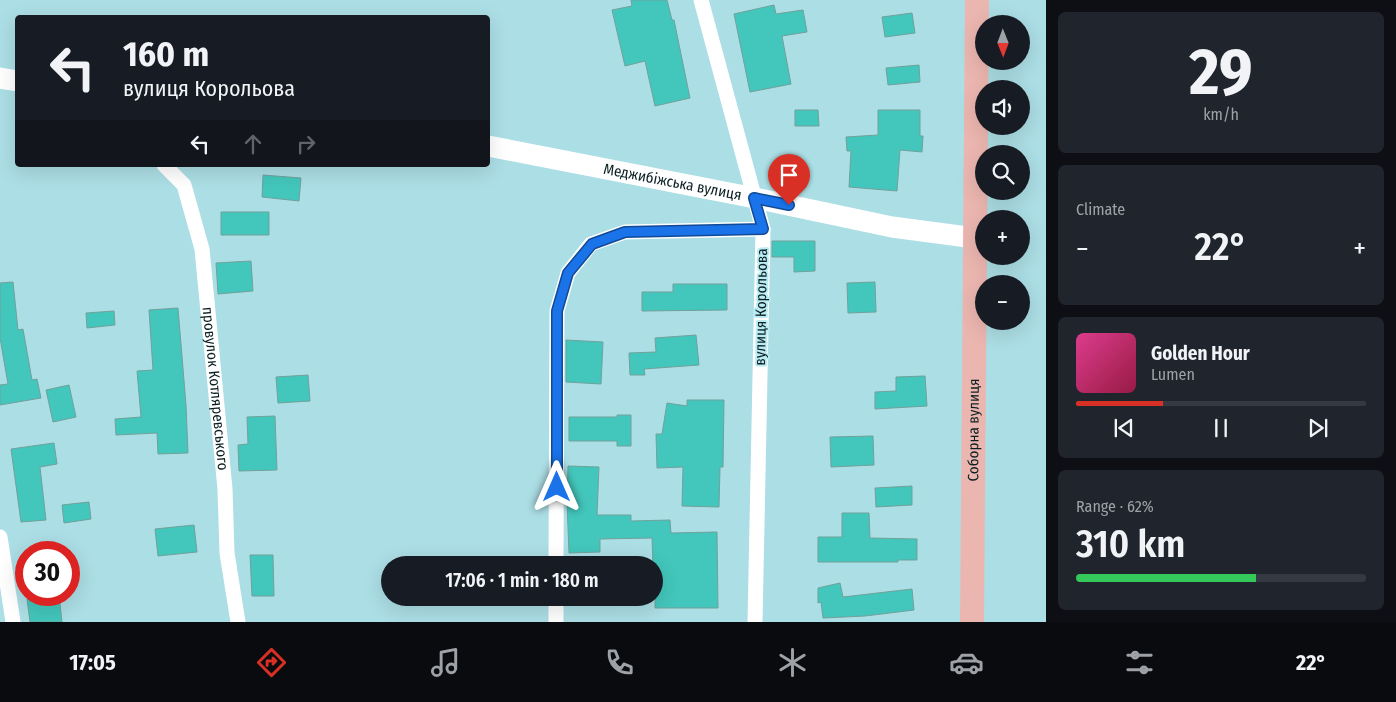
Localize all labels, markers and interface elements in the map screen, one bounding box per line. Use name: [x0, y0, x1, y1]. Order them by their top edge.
north arrow: [975, 15, 1030, 70]
map controls: [975, 15, 1030, 330]
text: 160 m: [123, 33, 209, 75]
text: 29: [1189, 33, 1253, 111]
icon: left: [40, 35, 105, 100]
text: вулиця Корольова: [123, 75, 295, 102]
button: sound: [975, 80, 1030, 135]
text: km/h: [1203, 105, 1239, 124]
icon: left: [186, 130, 214, 158]
icon: ahead: [239, 130, 267, 158]
icon: right: [292, 130, 320, 158]
button: search: [975, 145, 1030, 200]
pin: [768, 154, 810, 205]
street label: Меджибіжська вулиця: [602, 160, 743, 204]
icon: arrive: [775, 161, 803, 189]
text: Climate: [1076, 200, 1125, 219]
button: +: [975, 210, 1030, 265]
text: 22°: [1195, 224, 1247, 270]
text: −: [1076, 232, 1089, 265]
text: +: [1353, 232, 1366, 265]
street label: вулиця Корольова: [751, 248, 771, 366]
button: −: [975, 275, 1030, 330]
street label: провулок Котляревського: [199, 306, 232, 471]
text: Golden Hour: [1151, 342, 1250, 365]
text: Lumen: [1151, 365, 1195, 384]
street label: Соборна вулиця: [964, 379, 983, 481]
icon: previous: [1110, 414, 1138, 442]
icon: pause: [1207, 414, 1235, 442]
icon: next: [1304, 414, 1332, 442]
position arrow: [530, 460, 582, 512]
text: Range · 62%: [1076, 497, 1154, 516]
text: 310 km: [1076, 521, 1185, 567]
speed limit sign: 30: [15, 541, 80, 606]
text: 17:06 · 1 min · 180 m: [445, 569, 599, 592]
icon: directions: [254, 645, 289, 680]
icon: music: [428, 645, 463, 680]
icon: phone: [602, 645, 637, 680]
icon: climate: [775, 645, 810, 680]
icon: car: [949, 645, 984, 680]
icon: filters: [1122, 645, 1157, 680]
text: 17:05: [69, 649, 116, 676]
text: 22°: [1296, 649, 1327, 676]

